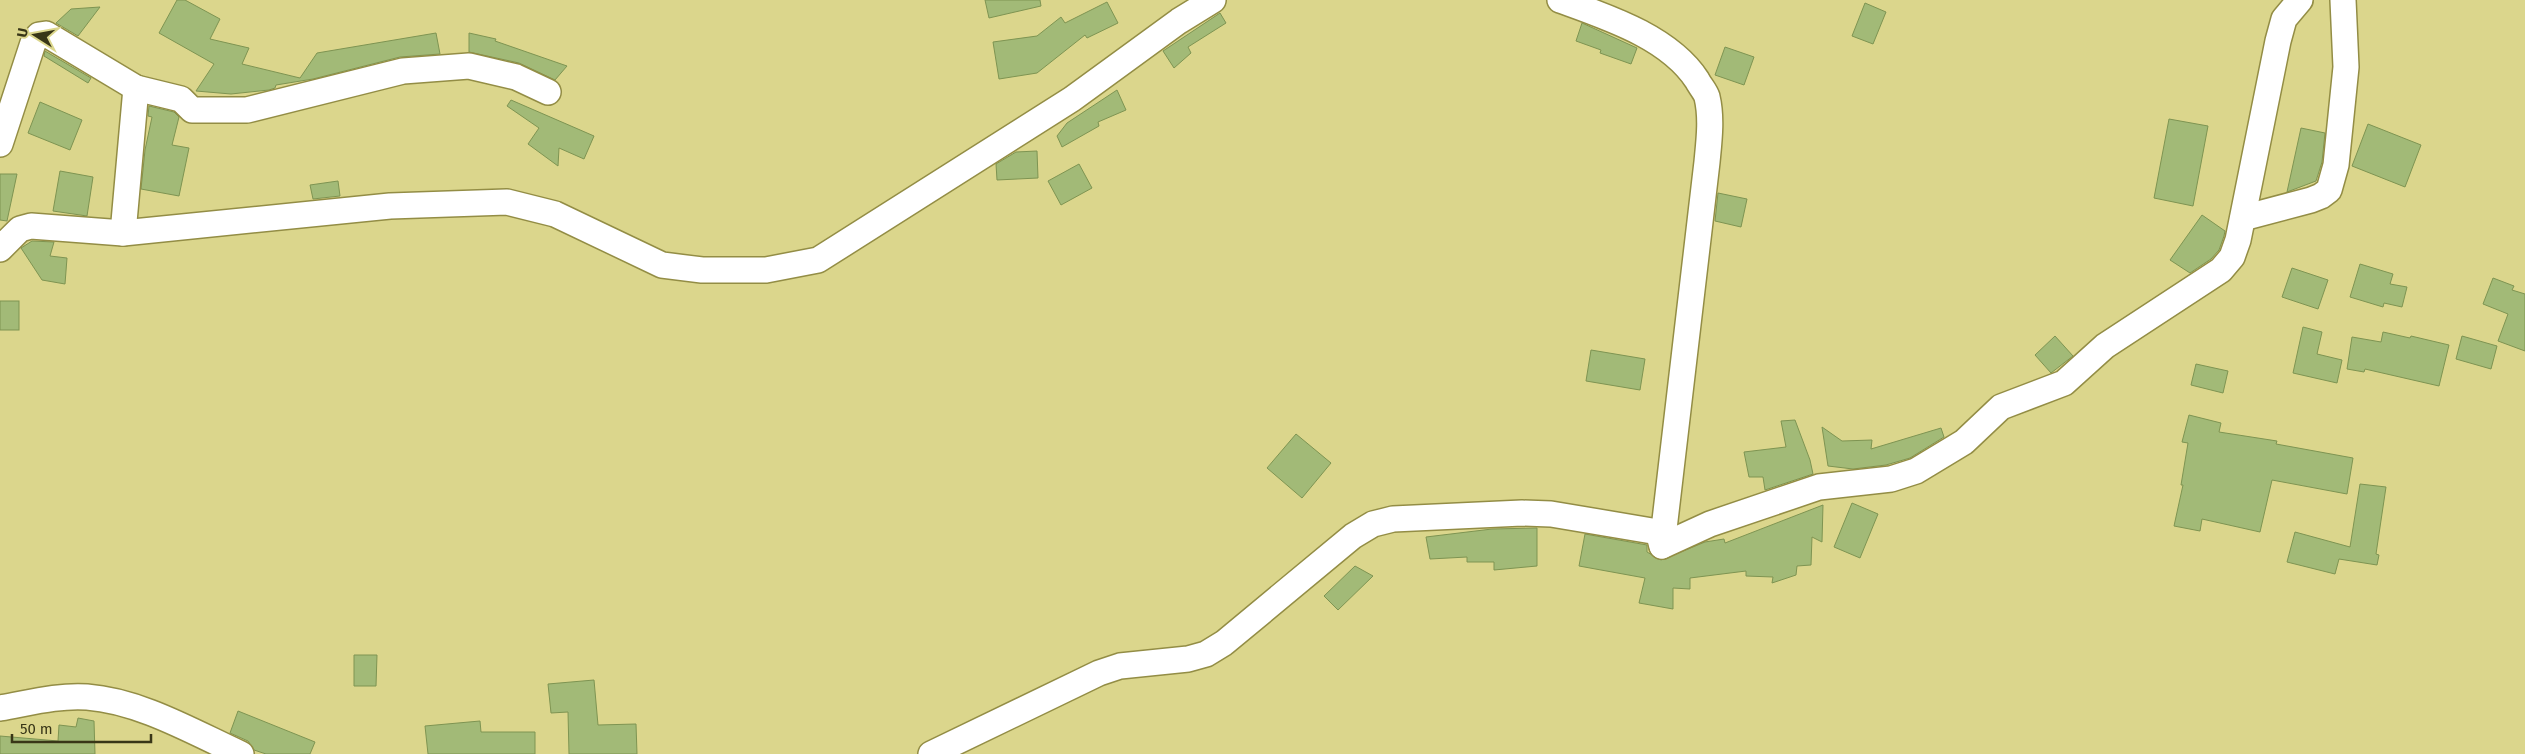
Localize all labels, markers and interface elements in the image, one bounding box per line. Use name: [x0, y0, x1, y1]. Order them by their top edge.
north arrow: [10, 10, 60, 60]
text: U: [14, 27, 32, 39]
scale bar: [12, 712, 151, 744]
text: 50 m: [20, 720, 53, 738]

